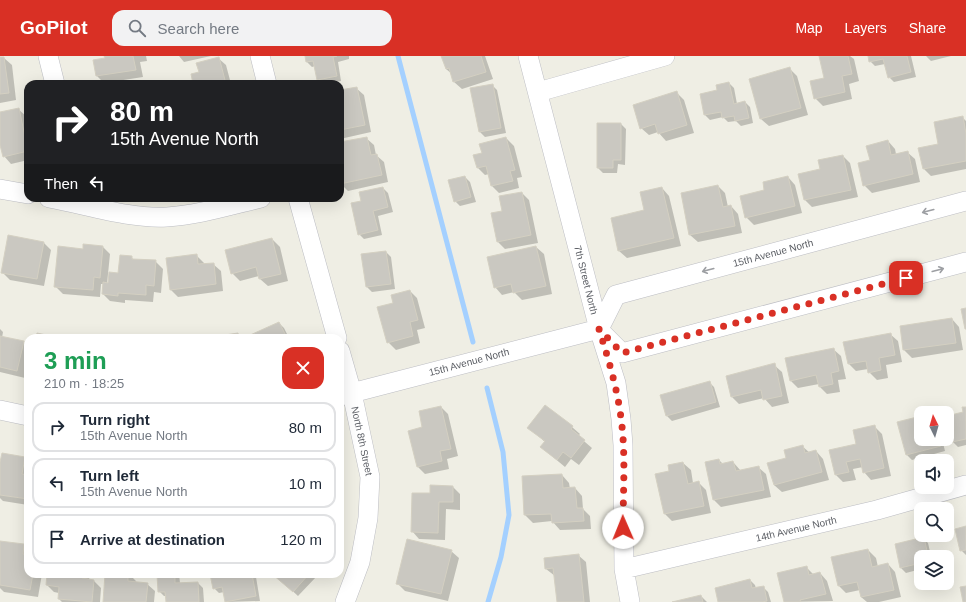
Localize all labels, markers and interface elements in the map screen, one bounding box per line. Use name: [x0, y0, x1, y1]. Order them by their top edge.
search box: [112, 10, 392, 46]
text: GoPilot: [20, 17, 88, 38]
icon: search: [126, 17, 148, 39]
text: Search here: [158, 20, 239, 37]
text: Map: [795, 20, 823, 36]
text: Layers: [845, 20, 887, 36]
text: Share: [909, 20, 946, 36]
icon: right: [44, 96, 96, 148]
text: 80 m: [110, 96, 174, 127]
text: 15th Avenue North: [110, 129, 259, 149]
icon: left: [86, 172, 108, 194]
text: Then: [44, 175, 78, 192]
one-way arrow: [922, 208, 935, 215]
street label: 15th Avenue North: [732, 237, 814, 269]
street label: 7th Street North: [572, 244, 600, 316]
pin: [889, 261, 923, 295]
one-way arrow: [931, 265, 944, 273]
one-way arrow: [702, 267, 715, 275]
icon: arrive: [895, 267, 917, 289]
street label: 15th Avenue North: [428, 346, 510, 378]
text: 3 min: [44, 347, 107, 374]
button: close: [282, 347, 324, 389]
text: 210 m · 18:25: [44, 376, 124, 391]
street label: North 8th Street: [349, 405, 375, 477]
north arrow: [914, 406, 954, 446]
map controls: [914, 406, 954, 590]
text: Turn right: [80, 411, 150, 428]
icon: right: [46, 416, 68, 438]
text: 80 m: [289, 419, 322, 436]
text: 15th Avenue North: [80, 428, 187, 443]
button: sound: [914, 454, 954, 494]
text: Turn left: [80, 467, 139, 484]
icon: left: [46, 472, 68, 494]
text: 10 m: [289, 475, 322, 492]
text: 15th Avenue North: [80, 484, 187, 499]
button: search: [914, 502, 954, 542]
position arrow: [602, 507, 644, 549]
street label: 14th Avenue North: [754, 514, 838, 544]
icon: arrive: [46, 528, 68, 550]
text: Arrive at destination: [80, 531, 225, 548]
text: 120 m: [280, 531, 322, 548]
button: layers: [914, 550, 954, 590]

